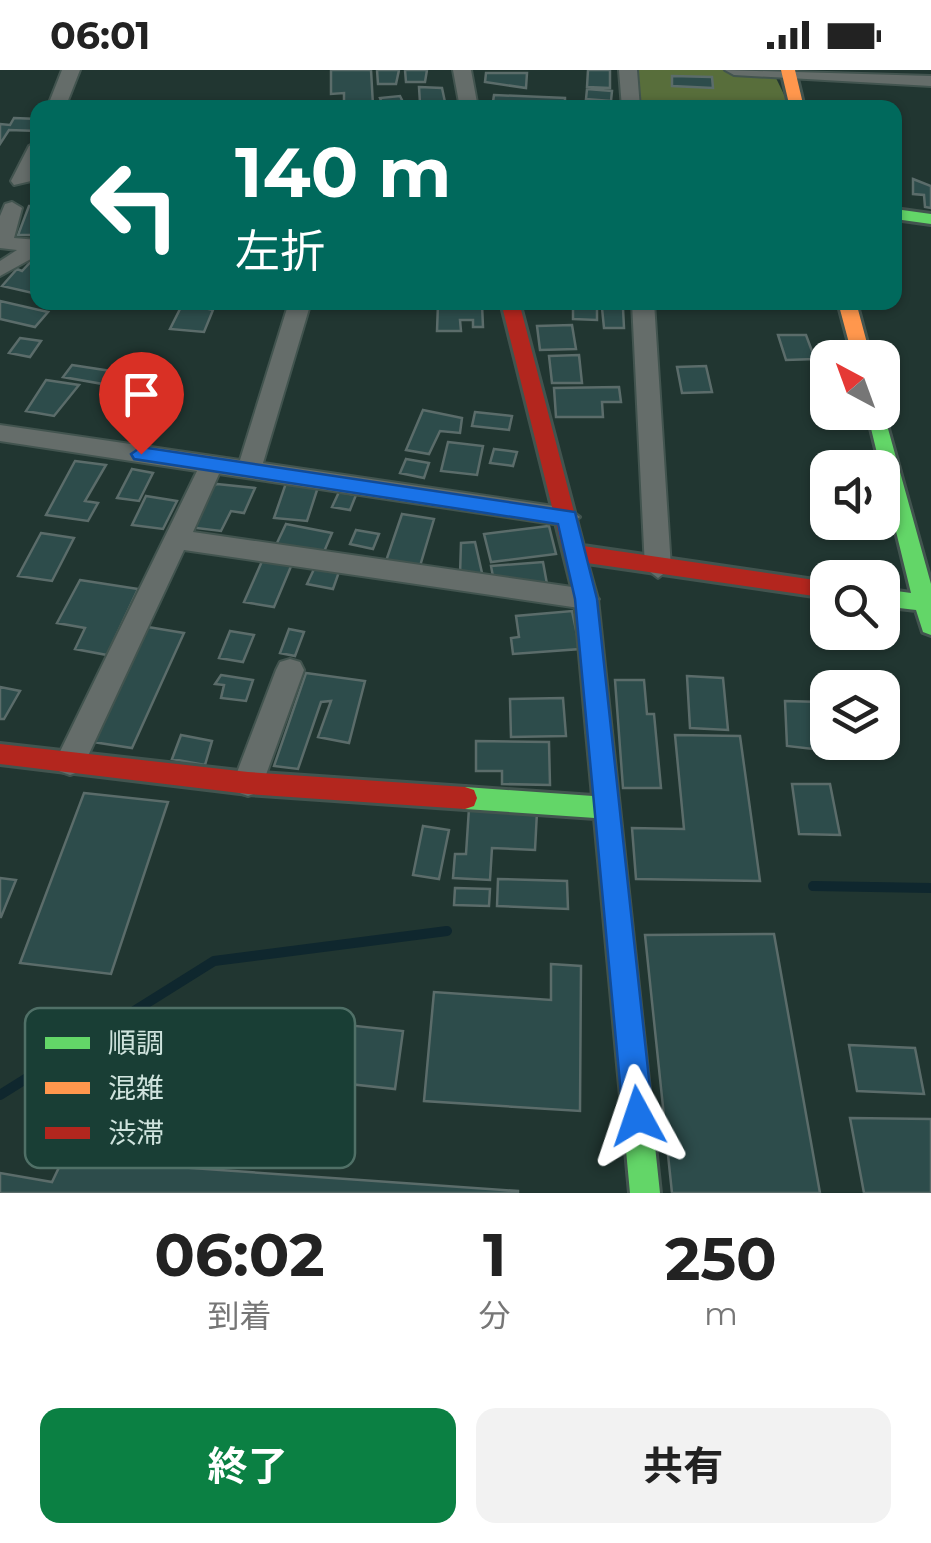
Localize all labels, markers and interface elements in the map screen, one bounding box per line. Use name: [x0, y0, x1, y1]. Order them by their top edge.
text: 06:01: [50, 12, 151, 59]
text: 140 m: [235, 129, 451, 215]
icon: left: [70, 140, 200, 270]
text: 左折: [235, 223, 325, 278]
north arrow: [810, 340, 900, 430]
map controls: [810, 340, 900, 760]
pin: [99, 352, 184, 455]
icon: arrive: [114, 367, 169, 422]
button: sound: [810, 450, 900, 540]
button: search: [810, 560, 900, 650]
button: layers: [810, 670, 900, 760]
legend: [25, 1008, 355, 1168]
text: 順調: [108, 1026, 164, 1060]
position arrow: [586, 1064, 690, 1168]
text: 混雑: [108, 1071, 164, 1105]
text: 渋滞: [108, 1116, 164, 1150]
text: 06:02: [154, 1218, 325, 1291]
text: 1: [483, 1218, 507, 1291]
text: 250: [665, 1222, 777, 1295]
text: m: [704, 1294, 738, 1333]
text: 到着: [207, 1296, 271, 1335]
text: 分: [479, 1296, 511, 1335]
button: 終了: [40, 1408, 456, 1523]
button: 共有: [476, 1408, 891, 1523]

